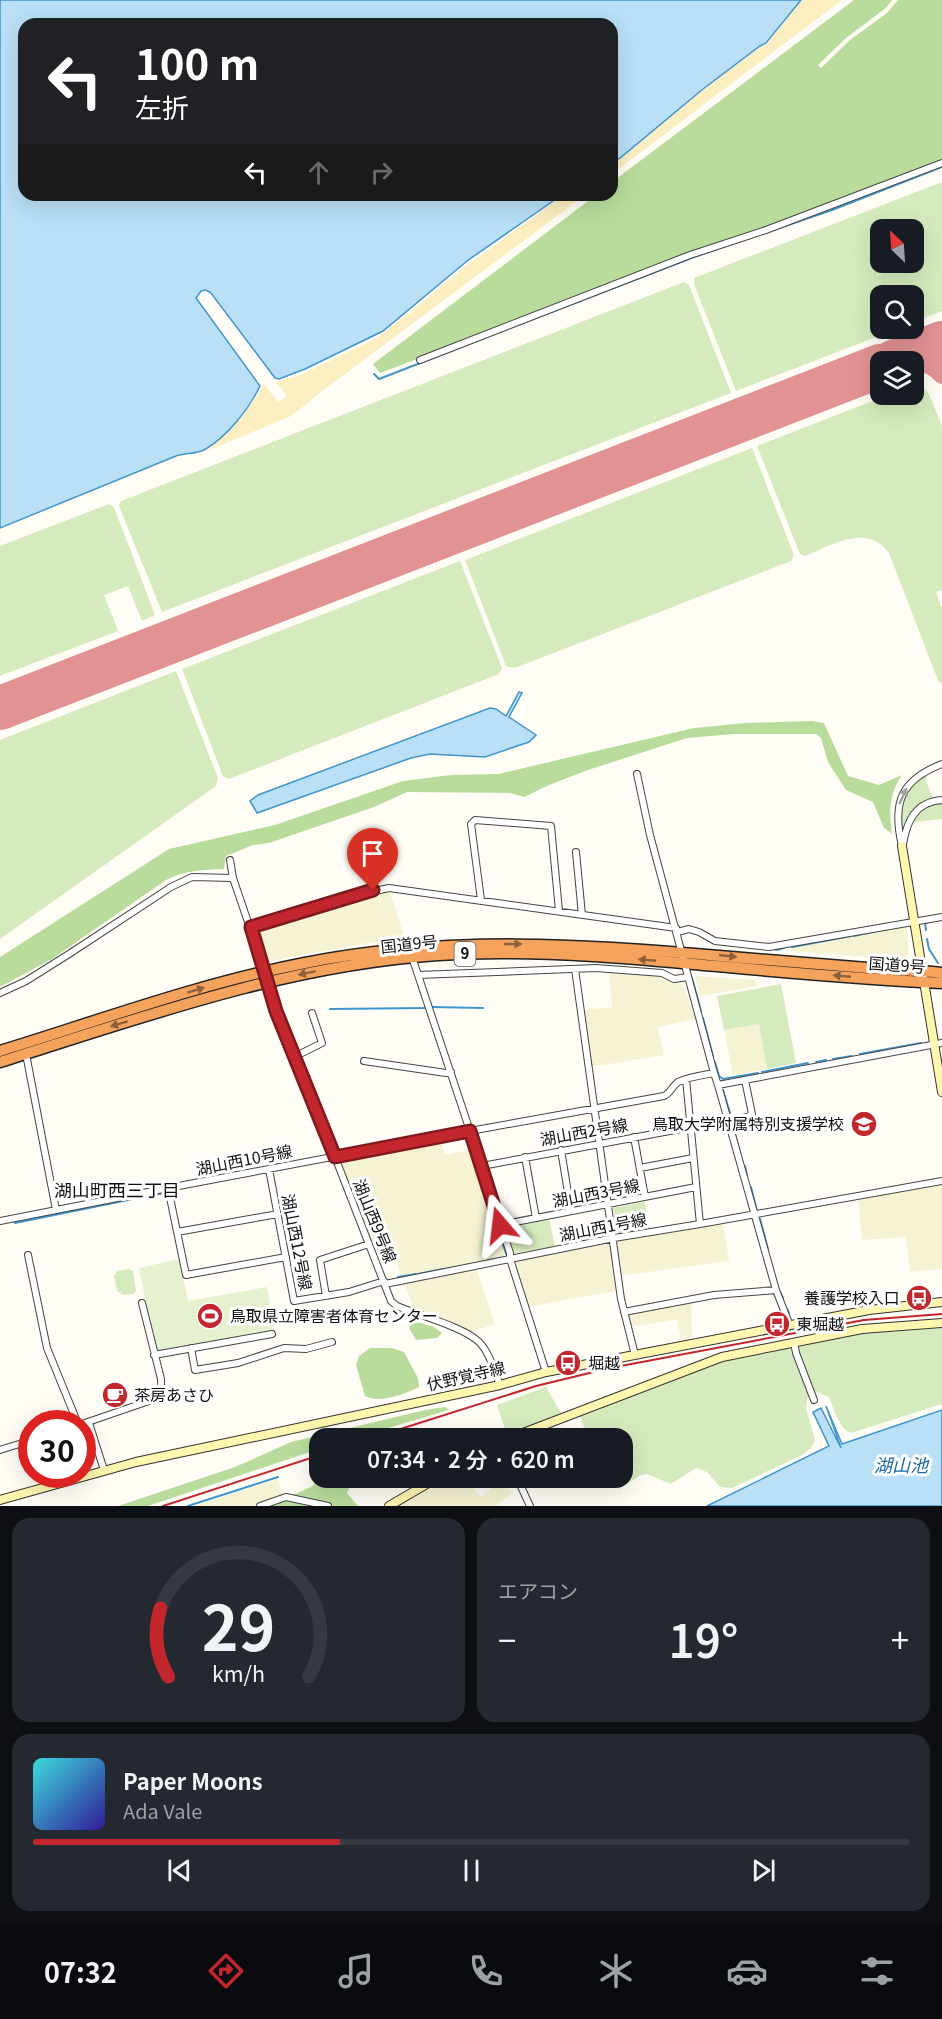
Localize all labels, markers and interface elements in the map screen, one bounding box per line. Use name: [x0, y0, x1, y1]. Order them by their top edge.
text: 100 m: [135, 31, 259, 92]
icon: left: [36, 42, 114, 120]
text: 左折: [135, 87, 189, 126]
icon: left: [239, 156, 272, 189]
icon: ahead: [302, 156, 335, 189]
icon: right: [365, 156, 398, 189]
north arrow: [870, 219, 924, 273]
map controls: [870, 219, 924, 405]
button: search: [870, 285, 924, 339]
button: layers: [870, 351, 924, 405]
one-way arrow: [898, 786, 908, 804]
pin: [347, 828, 398, 890]
icon: arrive: [356, 837, 389, 870]
street label: 国道9号: [379, 928, 438, 958]
one-way arrow: [503, 939, 522, 949]
road number: 9: [454, 942, 476, 966]
street label: 国道9号: [868, 950, 926, 978]
one-way arrow: [719, 951, 738, 961]
one-way arrow: [638, 955, 657, 965]
one-way arrow: [298, 969, 316, 979]
one-way arrow: [832, 971, 851, 981]
one-way arrow: [187, 985, 205, 994]
one-way arrow: [110, 1020, 128, 1030]
school or university icon: 鳥取大学附属特別支援学校: [849, 1109, 879, 1139]
street label: 湖山西2号線: [538, 1111, 630, 1151]
place label: 鳥取大学附属特別支援学校: [652, 1111, 844, 1135]
street label: 湖山西10号線: [194, 1138, 294, 1180]
street label: 湖山西3号線: [550, 1172, 642, 1212]
street label: 湖山西9号線: [348, 1175, 404, 1266]
district label: 湖山町西三丁目: [54, 1176, 180, 1202]
street label: 湖山西12号線: [277, 1192, 319, 1292]
position arrow: [468, 1193, 532, 1257]
street label: 湖山西1号線: [557, 1206, 649, 1246]
bus stop icon: 養護学校入口: [904, 1283, 934, 1313]
place label: 養護学校入口: [804, 1285, 900, 1309]
sports icon: 鳥取県立障害者体育センター: [195, 1301, 225, 1331]
place label: 鳥取県立障害者体育センター: [230, 1303, 438, 1327]
bus stop icon: 東堀越: [762, 1309, 792, 1339]
place label: 東堀越: [796, 1311, 844, 1335]
bus stop icon: 堀越: [553, 1348, 583, 1378]
place label: 堀越: [588, 1350, 620, 1374]
street label: 伏野覚寺線: [424, 1354, 507, 1396]
cafe icon: 茶房あさひ: [100, 1380, 130, 1410]
place label: 茶房あさひ: [134, 1382, 214, 1406]
speed limit sign: 30: [18, 1410, 96, 1488]
text: 07:34 · 2 分 · 620 m: [367, 1442, 575, 1474]
water label: 湖山池: [874, 1451, 930, 1477]
text: エアコン: [498, 1576, 578, 1605]
text: 29: [202, 1579, 275, 1669]
text: 19°: [669, 1606, 738, 1671]
text: −: [498, 1615, 516, 1663]
text: +: [891, 1615, 909, 1663]
text: km/h: [212, 1657, 265, 1688]
text: Paper Moons: [123, 1764, 263, 1796]
text: Ada Vale: [123, 1796, 202, 1825]
icon: previous: [163, 1854, 196, 1887]
icon: pause: [455, 1854, 488, 1887]
icon: next: [747, 1854, 780, 1887]
icon: directions: [205, 1950, 247, 1992]
icon: music: [335, 1950, 377, 1992]
icon: phone: [465, 1950, 507, 1992]
icon: climate: [595, 1950, 637, 1992]
icon: car: [726, 1950, 768, 1992]
icon: filters: [856, 1950, 898, 1992]
text: 07:32: [44, 1952, 117, 1991]

